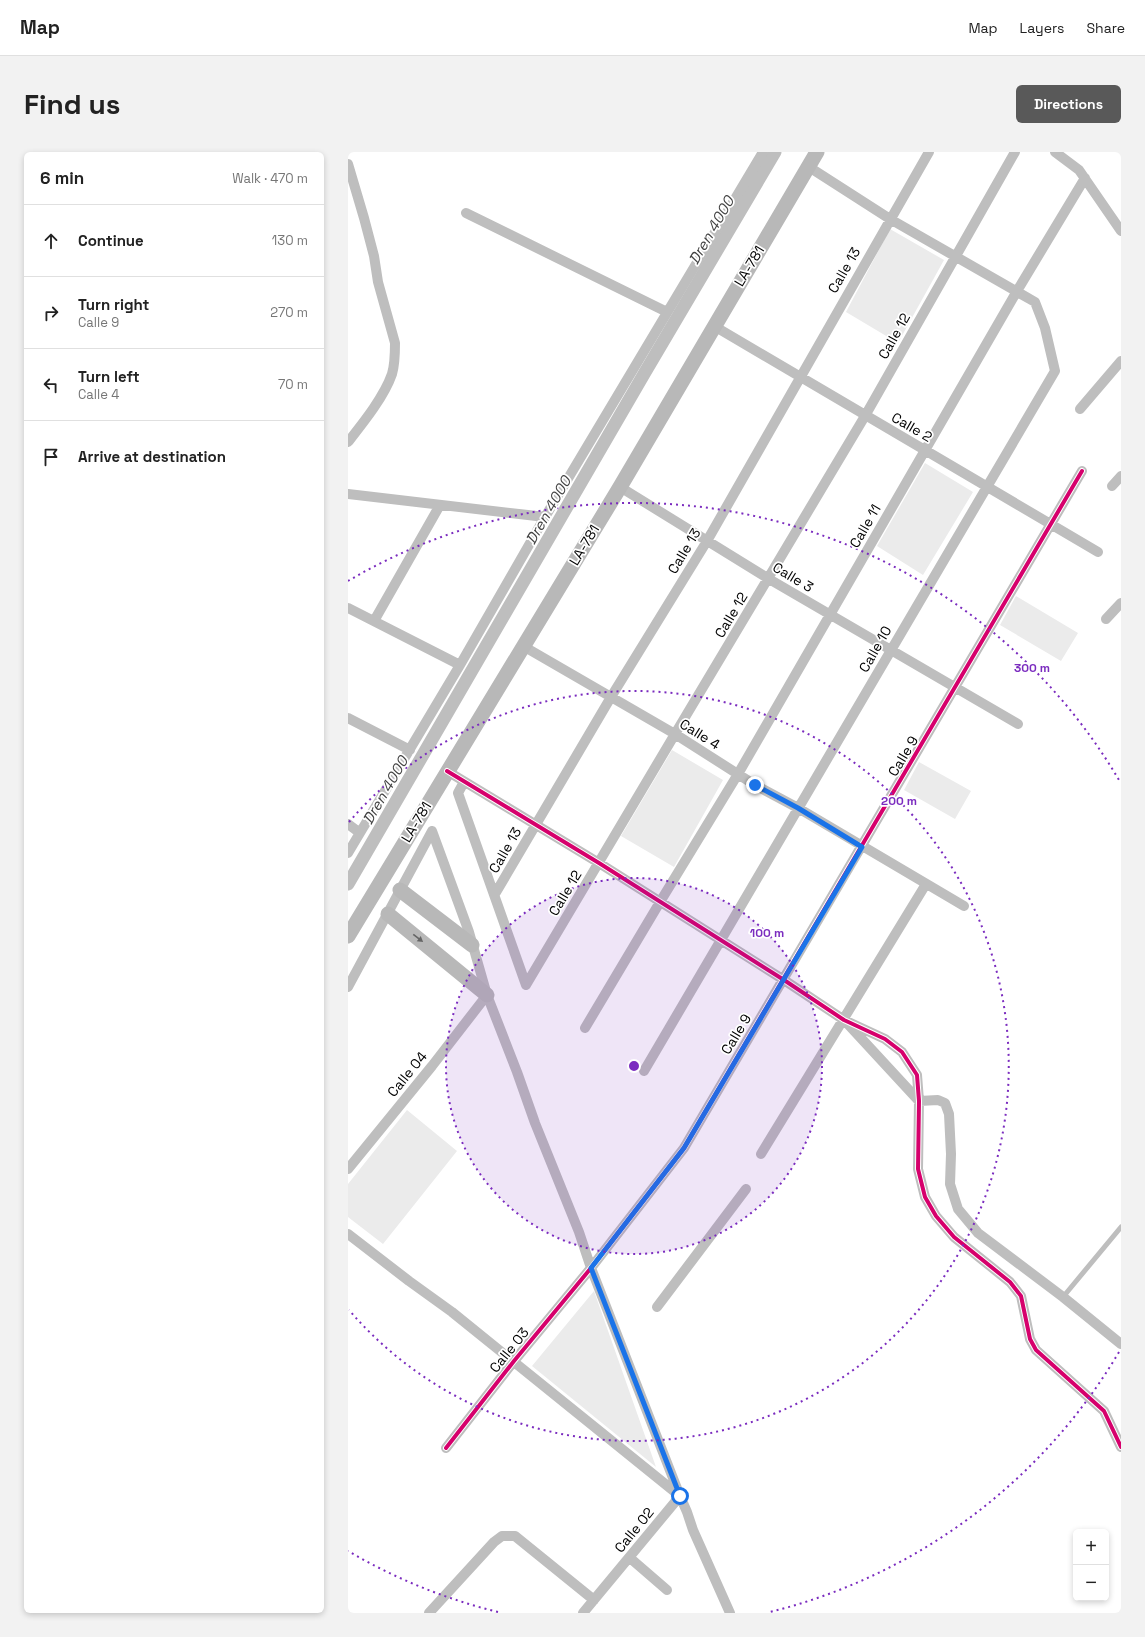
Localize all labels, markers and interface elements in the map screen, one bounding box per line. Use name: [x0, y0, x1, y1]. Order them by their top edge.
text: Map: [20, 15, 60, 40]
text: Map: [968, 19, 998, 37]
text: Layers: [1020, 19, 1064, 37]
text: Share: [1086, 19, 1125, 37]
button: Directions: [1016, 85, 1121, 123]
text: Find us: [24, 86, 121, 122]
text: 6 min: [40, 167, 84, 189]
text: Walk · 470 m: [232, 170, 308, 187]
water label: Dren 4000: [684, 191, 739, 267]
icon: ahead: [40, 230, 62, 252]
text: Continue: [78, 231, 144, 250]
text: 130 m: [272, 232, 308, 249]
street label: LA-781: [730, 242, 768, 290]
street label: Calle 13: [824, 244, 864, 296]
text: Turn right: [78, 295, 149, 314]
icon: right: [40, 302, 62, 324]
text: 270 m: [270, 304, 308, 321]
street label: Calle 12: [874, 310, 914, 362]
text: Calle 9: [78, 314, 119, 331]
text: Turn left: [78, 367, 140, 386]
icon: left: [40, 374, 62, 396]
text: 70 m: [278, 376, 308, 393]
text: Calle 4: [78, 386, 119, 403]
street label: Calle 2: [888, 408, 936, 446]
icon: arrive: [40, 446, 62, 468]
text: Arrive at destination: [78, 447, 226, 466]
water label: Dren 4000: [521, 471, 576, 547]
street label: Calle 11: [845, 501, 885, 551]
street label: LA-781: [565, 521, 603, 569]
street label: Calle 13: [663, 525, 705, 577]
street label: Calle 3: [769, 558, 817, 596]
street label: Calle 12: [710, 589, 752, 641]
street label: Calle 10: [855, 623, 895, 675]
text: 300 m: [1014, 660, 1050, 676]
street label: Calle 4: [676, 715, 724, 754]
street label: Calle 9: [884, 732, 922, 780]
water label: Dren 4000: [358, 751, 413, 827]
route end: [746, 776, 764, 794]
text: 200 m: [881, 793, 917, 809]
street label: LA-781: [397, 798, 435, 846]
street label: Calle 13: [485, 824, 525, 876]
street label: Calle 12: [544, 867, 586, 919]
text: 100 m: [750, 925, 784, 941]
one-way arrow: [413, 934, 424, 942]
street label: Calle 9: [717, 1010, 755, 1058]
street label: Calle 04: [383, 1047, 431, 1100]
centre of rings: [627, 1059, 641, 1073]
street label: Calle 03: [485, 1324, 533, 1376]
route start: [671, 1487, 689, 1505]
street label: Calle 02: [610, 1504, 658, 1556]
map controls: [1073, 1529, 1109, 1601]
button: +: [1073, 1529, 1109, 1565]
button: −: [1073, 1565, 1109, 1601]

